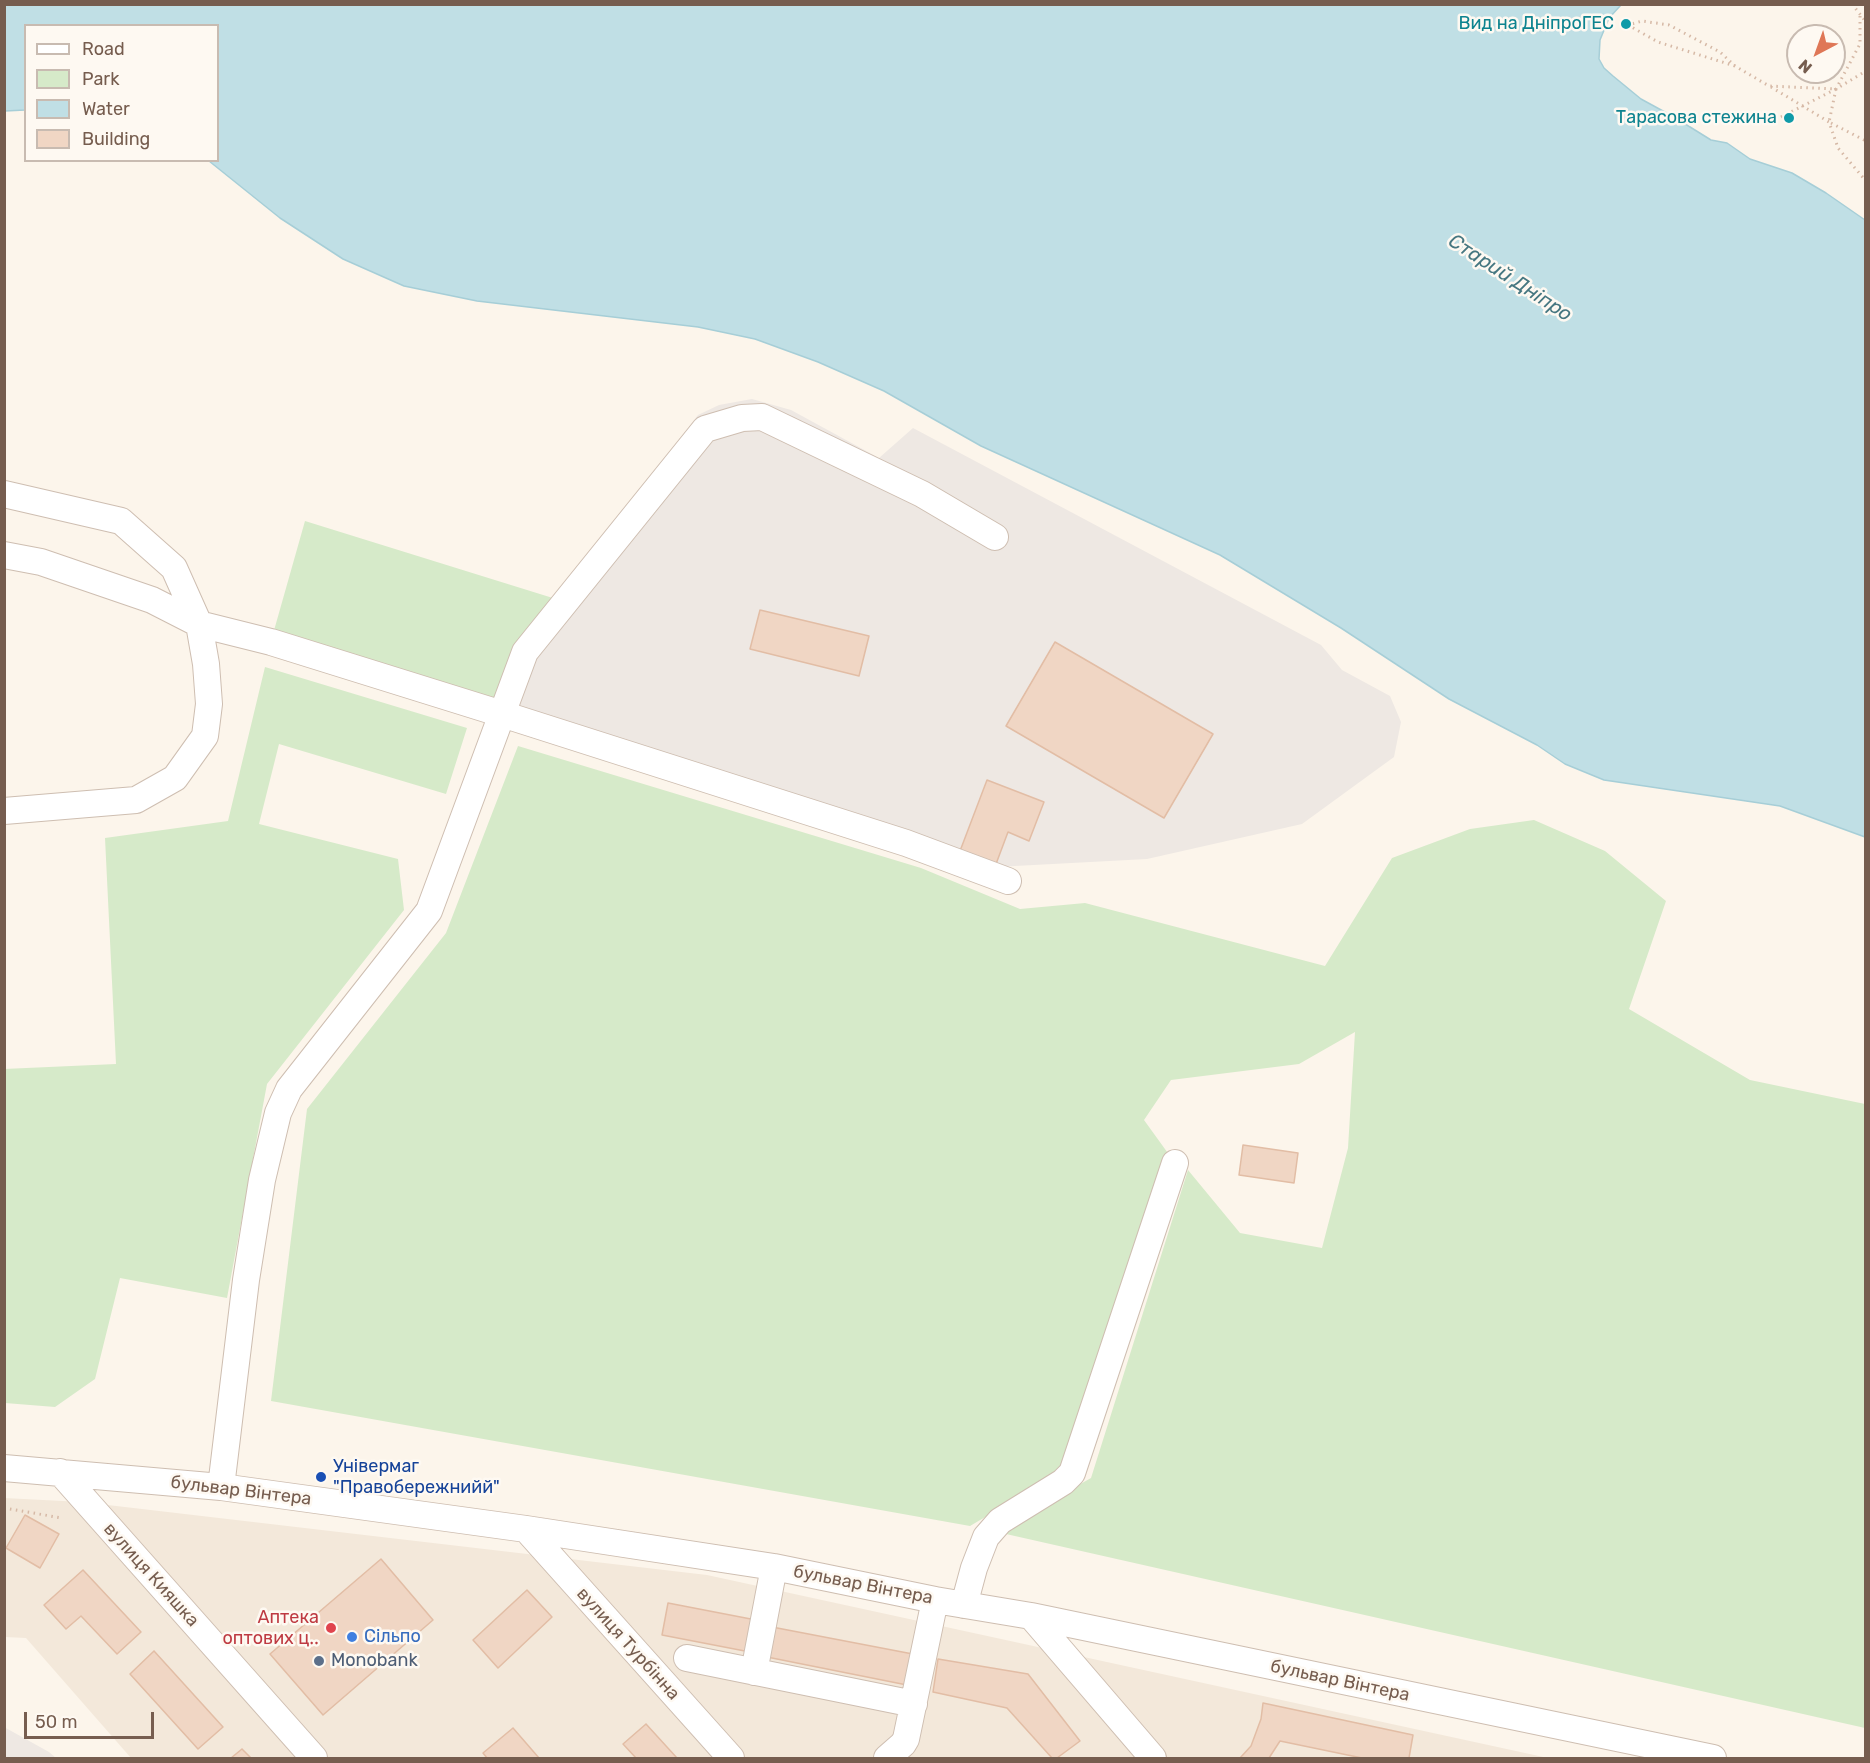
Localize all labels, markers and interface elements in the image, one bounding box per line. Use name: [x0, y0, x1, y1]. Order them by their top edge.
place label: Вид на ДніпроГЕС: [1459, 13, 1614, 35]
marker: Вид на ДніпроГЕС: [1619, 17, 1633, 31]
legend: [24, 24, 219, 162]
north arrow: [1786, 24, 1846, 84]
text: Road: [82, 38, 125, 60]
text: N: [1795, 56, 1816, 77]
text: Park: [82, 68, 119, 90]
text: Water: [82, 98, 130, 120]
place label: Тарасова стежина: [1616, 107, 1777, 129]
marker: Тарасова стежина: [1782, 111, 1796, 125]
text: Building: [82, 128, 150, 150]
water label: Старий Дніпро: [1444, 229, 1576, 327]
place label: Універмаг "Правобережнийй": [333, 1456, 500, 1498]
marker: Універмаг "Правобережнийй": [314, 1470, 328, 1484]
street label: бульвар Вінтера: [169, 1472, 313, 1510]
street label: вулиця Кияшка: [99, 1519, 203, 1631]
street label: бульвар Вінтера: [791, 1561, 935, 1609]
street label: вулиця Турбінна: [572, 1583, 684, 1705]
place label: Аптека оптових ц‥: [223, 1607, 319, 1650]
marker: Аптека оптових ц‥: [324, 1621, 338, 1635]
place label: Сільпо: [364, 1626, 421, 1648]
marker: Сільпо: [345, 1630, 359, 1644]
place label: Monobank: [331, 1650, 418, 1672]
marker: Monobank: [312, 1654, 326, 1668]
street label: бульвар Вінтера: [1268, 1656, 1412, 1706]
scale bar: [27, 1700, 158, 1738]
text: 50 m: [35, 1711, 78, 1733]

